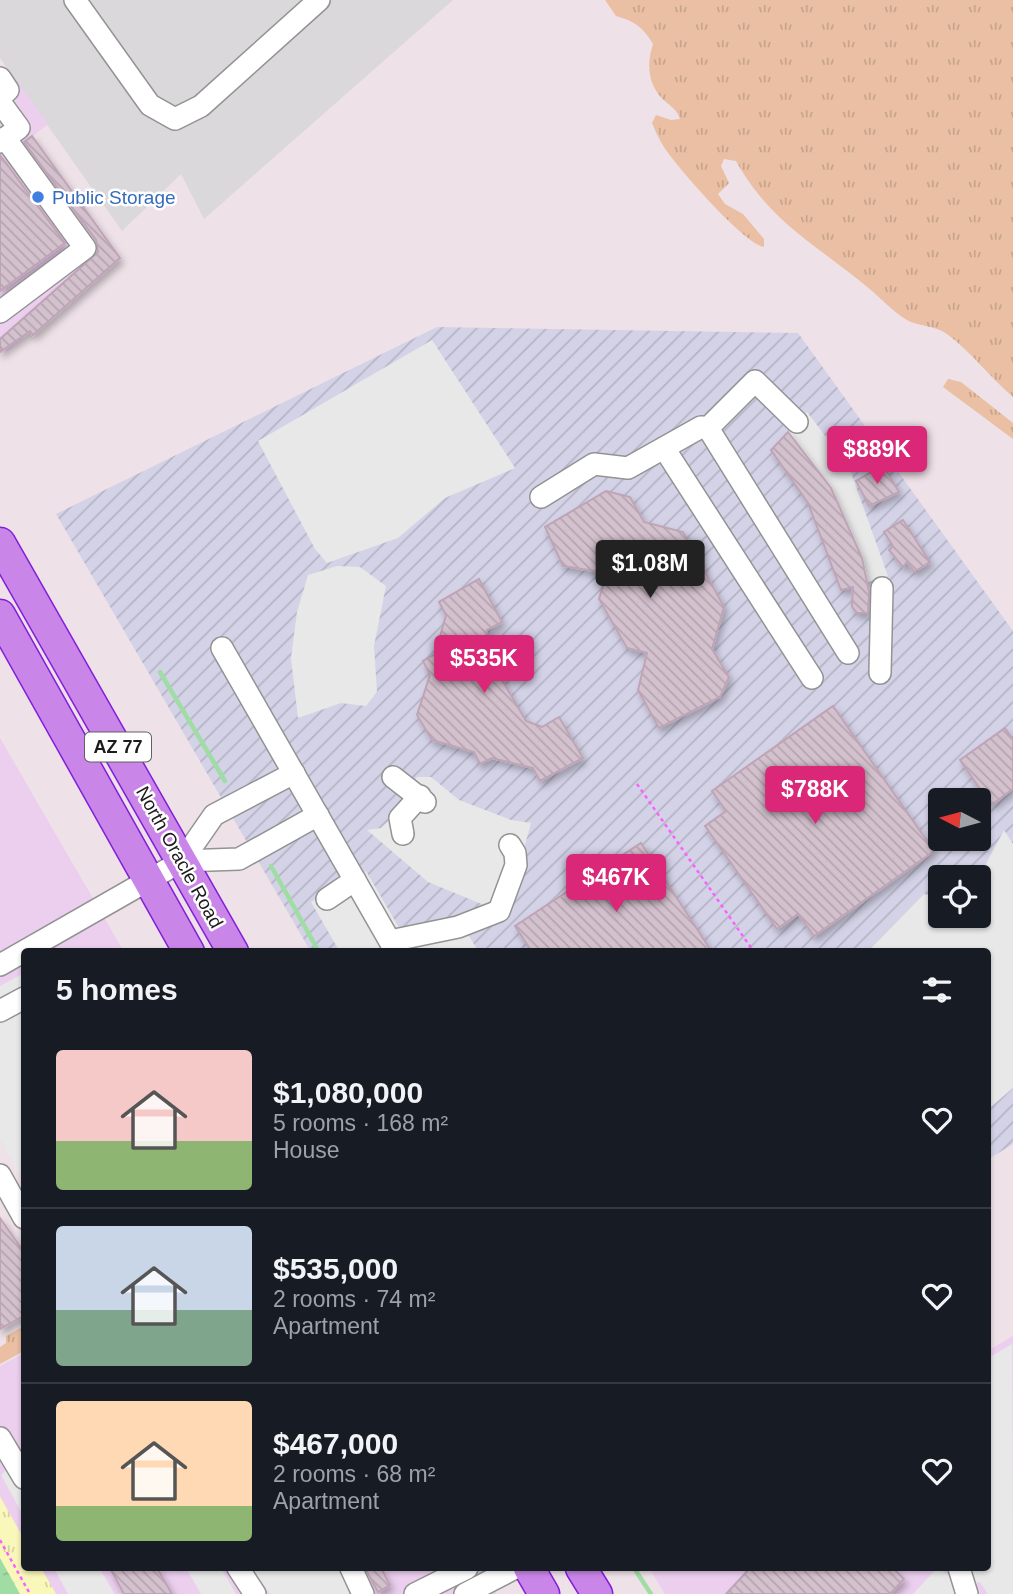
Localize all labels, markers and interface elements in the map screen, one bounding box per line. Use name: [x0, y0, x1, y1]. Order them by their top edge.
place label: Public Storage: [52, 187, 176, 208]
marker: Public Storage: [30, 189, 46, 205]
pin: $889K: [828, 426, 926, 486]
text: $889K: [843, 436, 911, 462]
pin: $1.08M: [593, 540, 707, 600]
text: $1.08M: [612, 550, 688, 576]
pin: $535K: [435, 636, 533, 695]
text: $535K: [450, 645, 518, 671]
road number: AZ 77: [85, 732, 151, 762]
pin: $788K: [766, 766, 864, 826]
text: $788K: [781, 776, 849, 802]
street label: North Oracle Road: [132, 783, 227, 932]
north arrow: [928, 788, 990, 850]
map controls: [928, 788, 991, 928]
pin: $467K: [567, 855, 665, 914]
text: $467K: [582, 864, 650, 890]
button: locate: [928, 865, 991, 928]
icon: filters: [918, 971, 956, 1009]
text: 5 homes: [56, 973, 178, 1006]
text: $1,080,000: [273, 1076, 423, 1109]
icon: home: [112, 1078, 196, 1162]
icon: heart: [918, 1101, 956, 1139]
text: 5 rooms · 168 m²: [273, 1110, 448, 1136]
text: House: [273, 1137, 339, 1163]
text: $535,000: [273, 1252, 398, 1285]
icon: home: [112, 1254, 196, 1338]
icon: heart: [918, 1277, 956, 1315]
text: 2 rooms · 74 m²: [273, 1286, 435, 1312]
text: Apartment: [273, 1313, 379, 1339]
text: $467,000: [273, 1427, 398, 1460]
icon: home: [112, 1429, 196, 1513]
icon: heart: [918, 1452, 956, 1490]
text: 2 rooms · 68 m²: [273, 1461, 435, 1487]
text: Apartment: [273, 1488, 379, 1514]

